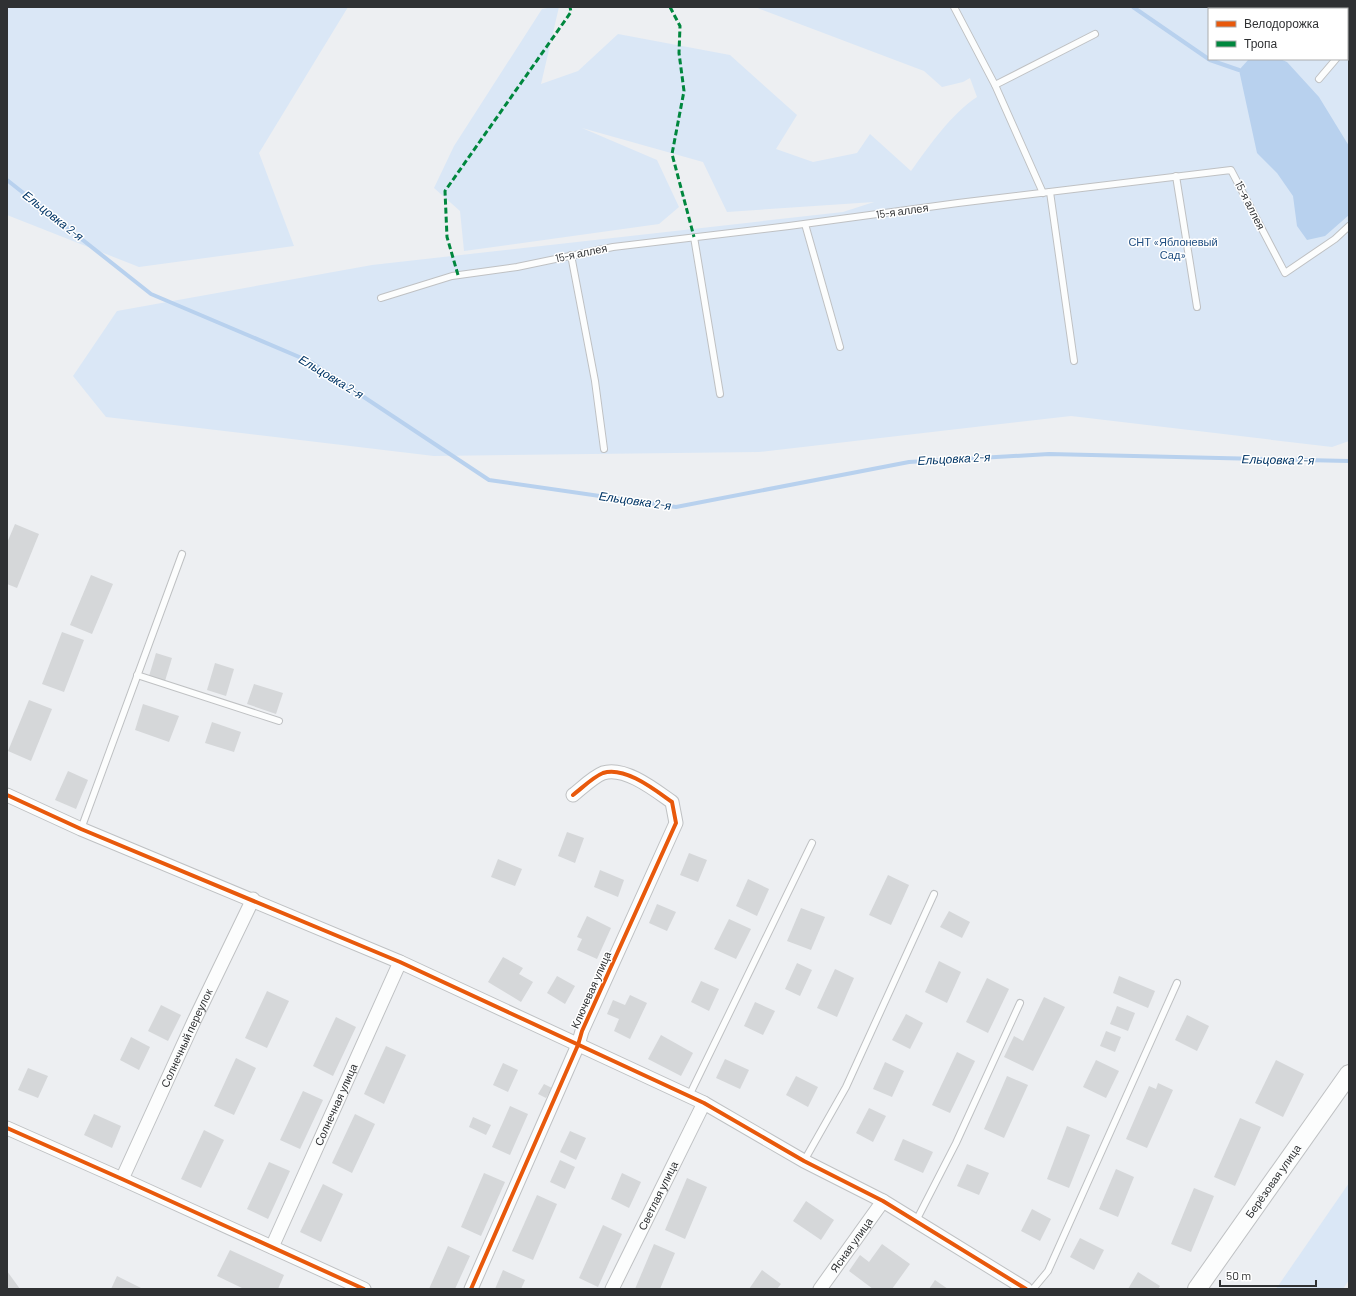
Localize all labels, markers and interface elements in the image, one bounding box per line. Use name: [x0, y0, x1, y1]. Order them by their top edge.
legend: [1208, 8, 1348, 60]
text: Велодорожка: [1244, 16, 1319, 31]
text: Тропа: [1244, 36, 1278, 51]
street label: 15-я аллея: [1233, 178, 1268, 231]
water label: Ельцовка 2-я: [20, 187, 87, 244]
street label: 15-я аллея: [875, 200, 929, 221]
park label: СНТ «Яблоневый Сад»: [1128, 235, 1218, 261]
street label: 15-я аллея: [554, 241, 608, 264]
water label: Ельцовка 2-я: [296, 351, 367, 402]
water label: Ельцовка 2-я: [917, 449, 991, 468]
water label: Ельцовка 2-я: [1241, 451, 1315, 468]
water label: Ельцовка 2-я: [598, 488, 673, 513]
street label: Ключевая улица: [568, 948, 614, 1030]
street label: Солнечный переулок: [158, 986, 215, 1089]
street label: Солнечная улица: [311, 1061, 360, 1148]
street label: Берёзовая улица: [1242, 1141, 1304, 1220]
street label: Светлая улица: [635, 1158, 681, 1232]
street label: Ясная улица: [827, 1214, 875, 1275]
scale bar: [1220, 1262, 1316, 1288]
text: 50 m: [1226, 1268, 1251, 1282]

